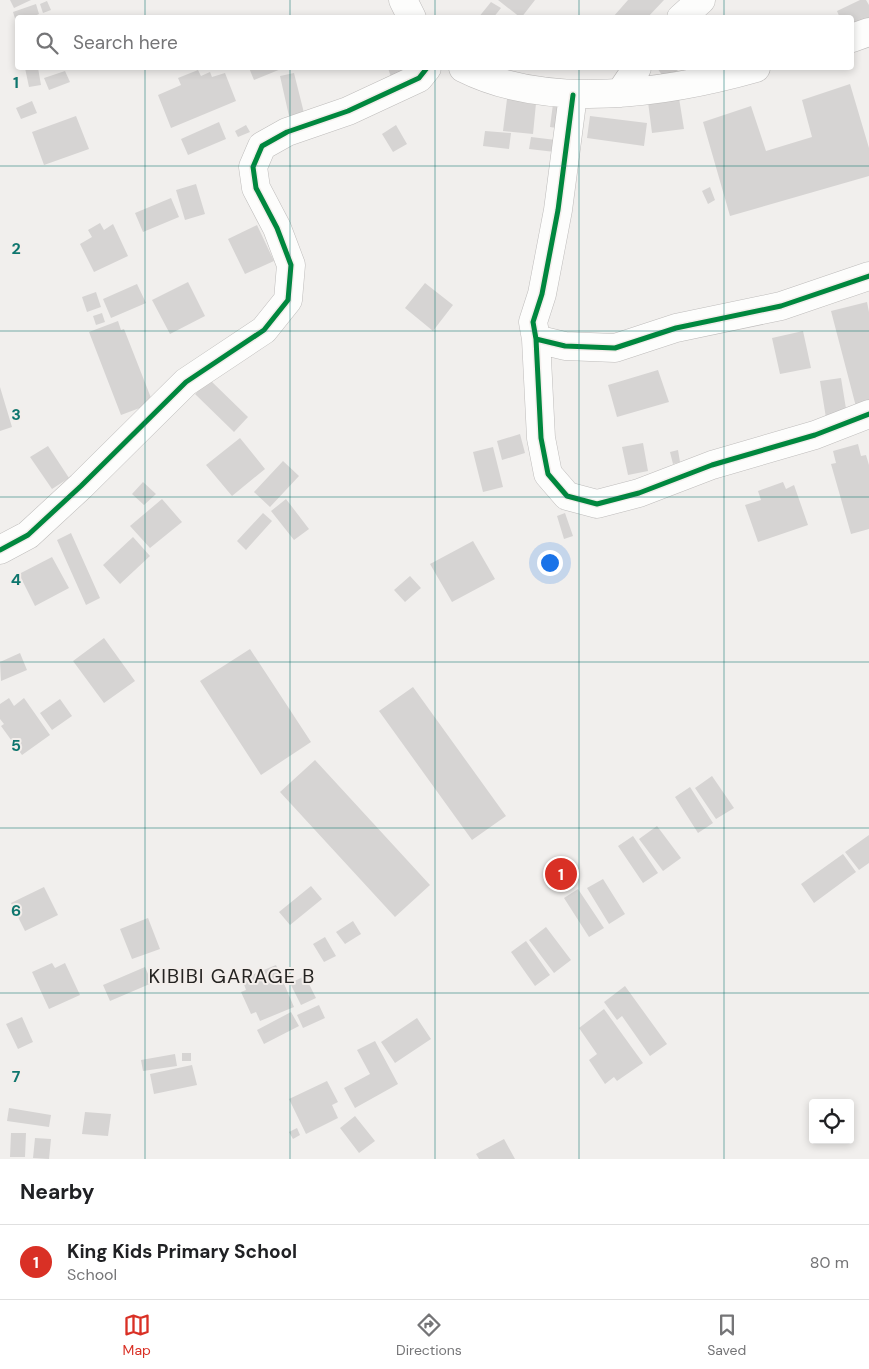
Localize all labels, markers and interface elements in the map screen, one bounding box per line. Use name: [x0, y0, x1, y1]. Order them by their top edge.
search box: [15, 15, 854, 70]
icon: search: [33, 29, 61, 57]
text: Search here: [73, 30, 178, 55]
text: 1: [13, 72, 19, 93]
text: 2: [11, 238, 21, 259]
text: 3: [11, 404, 21, 425]
your location: [537, 550, 563, 576]
text: 4: [11, 569, 21, 590]
text: 5: [11, 735, 21, 756]
pin: 1: [545, 855, 577, 893]
text: 6: [11, 900, 21, 921]
district label: KIBIBI GARAGE B: [149, 963, 315, 989]
text: 7: [12, 1066, 21, 1087]
map controls: [809, 1099, 854, 1144]
button: locate: [809, 1099, 854, 1144]
text: Nearby: [20, 1178, 94, 1206]
text: King Kids Primary School: [67, 1239, 297, 1264]
text: 1: [33, 1252, 39, 1273]
text: 80 m: [810, 1252, 849, 1273]
text: School: [67, 1264, 117, 1285]
tab: Map: [123, 1311, 151, 1359]
tab: Directions: [396, 1311, 462, 1359]
tab: Saved: [707, 1311, 746, 1359]

